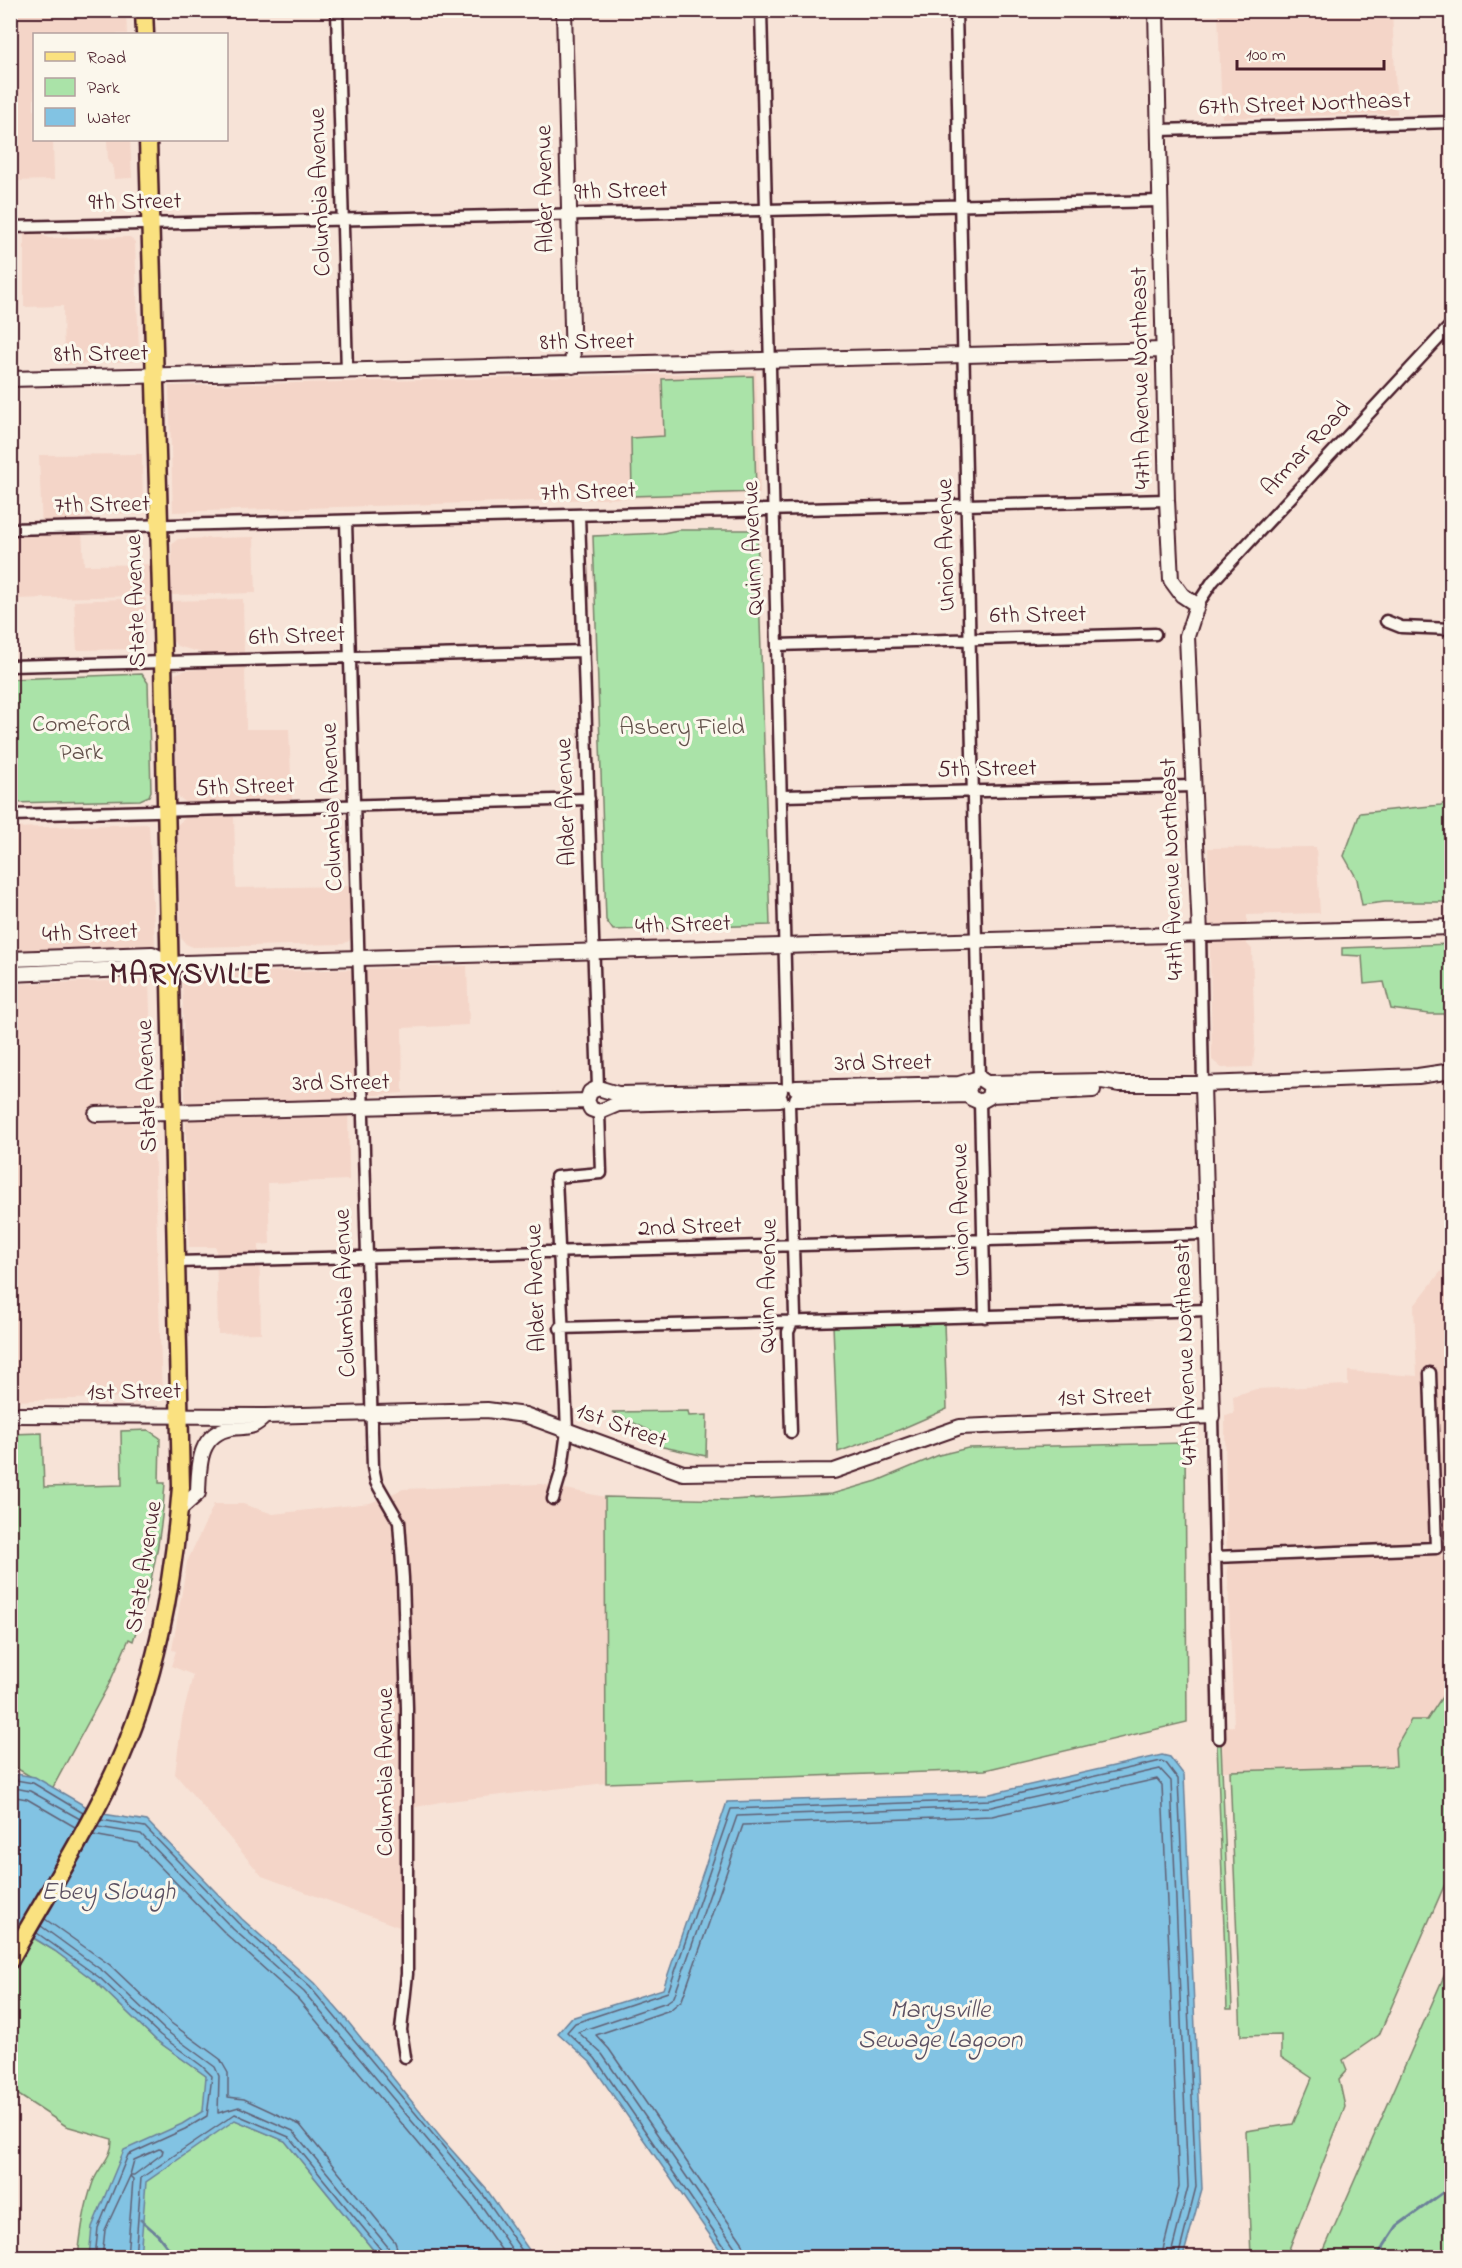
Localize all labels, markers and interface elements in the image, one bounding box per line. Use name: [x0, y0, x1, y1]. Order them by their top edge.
legend: [33, 33, 228, 141]
scale bar: [1237, 33, 1384, 71]
text: 100 m: [1246, 43, 1286, 69]
text: Road: [87, 46, 126, 72]
text: Park: [87, 76, 120, 102]
street label: 67th Street Northeast: [1198, 84, 1412, 126]
text: Water: [87, 106, 131, 132]
street label: Columbia Avenue: [301, 107, 341, 277]
street label: Alder Avenue: [527, 124, 565, 253]
street label: 9th Street: [574, 173, 668, 211]
street label: 9th Street: [88, 185, 182, 221]
street label: 47th Avenue Northeast: [1123, 266, 1161, 490]
street label: 8th Street: [539, 325, 635, 361]
street label: 8th Street: [53, 337, 149, 373]
street label: Armar Road: [1253, 393, 1361, 505]
street label: 7th Street: [539, 474, 637, 512]
street label: Union Avenue: [928, 478, 966, 612]
street label: Quinn Avenue: [734, 480, 774, 616]
street label: 7th Street: [54, 488, 150, 524]
street label: State Avenue: [117, 534, 157, 668]
street label: 6th Street: [989, 598, 1087, 634]
street label: 6th Street: [248, 618, 346, 656]
park label: Comeford Park: [32, 708, 131, 771]
park label: Asbery Field: [619, 711, 745, 747]
street label: Columbia Avenue: [313, 722, 353, 892]
street label: Alder Avenue: [547, 737, 587, 867]
street label: 5th Street: [937, 752, 1037, 788]
street label: 47th Avenue Northeast: [1152, 757, 1194, 981]
street label: 5th Street: [195, 769, 295, 807]
street label: 4th Street: [634, 907, 732, 945]
street label: 4th Street: [41, 915, 139, 953]
district label: MARYSVILLE: [110, 954, 272, 998]
street label: State Avenue: [128, 1019, 168, 1153]
street label: 3rd Street: [834, 1046, 932, 1082]
street label: 3rd Street: [292, 1066, 390, 1102]
street label: Union Avenue: [943, 1143, 981, 1277]
street label: Columbia Avenue: [326, 1208, 366, 1378]
street label: 2nd Street: [638, 1209, 742, 1247]
street label: Quinn Avenue: [750, 1218, 788, 1354]
street label: Alder Avenue: [517, 1223, 557, 1353]
street label: 47th Avenue Northeast: [1166, 1242, 1208, 1466]
street label: 1st Street: [86, 1375, 182, 1411]
street label: 1st Street: [1057, 1379, 1153, 1417]
street label: 1st Street: [571, 1394, 671, 1460]
street label: State Avenue: [117, 1498, 173, 1635]
street label: Columbia Avenue: [369, 1687, 404, 1856]
water label: Ebey Slough: [41, 1874, 176, 1912]
water label: Marysville Sewage Lagoon: [858, 1992, 1023, 2060]

